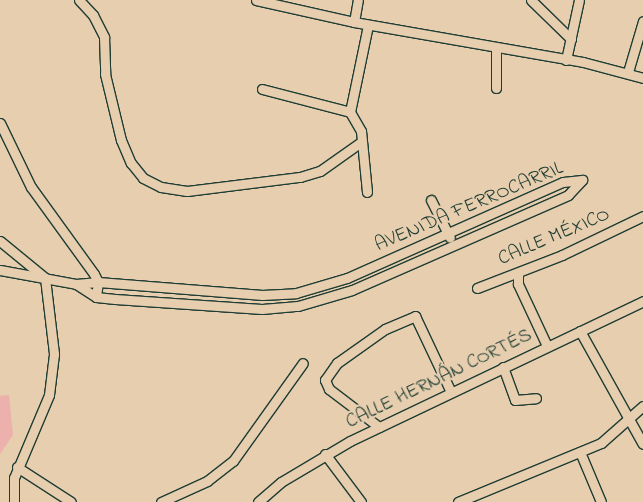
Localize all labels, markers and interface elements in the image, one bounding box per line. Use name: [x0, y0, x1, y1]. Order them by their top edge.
street label: AVENIDA FERROCARRIL: [371, 156, 567, 258]
street label: CALLE MÉXICO: [494, 203, 614, 271]
street label: CALLE HERNÁN CORTÉS: [342, 323, 536, 435]

